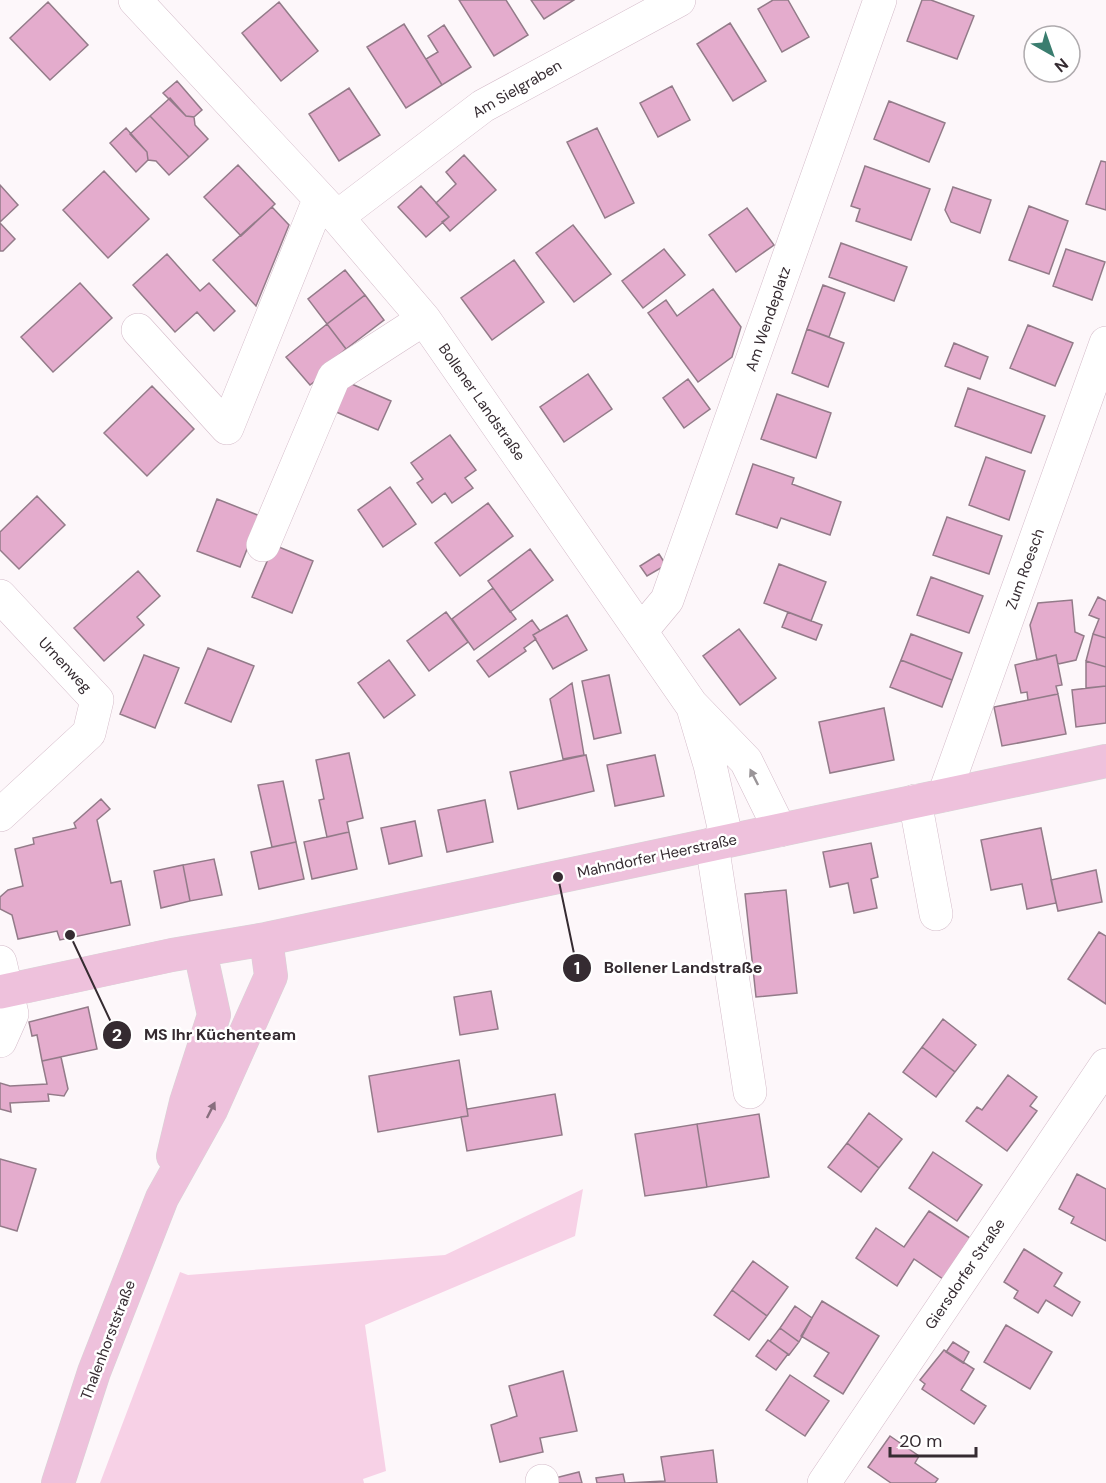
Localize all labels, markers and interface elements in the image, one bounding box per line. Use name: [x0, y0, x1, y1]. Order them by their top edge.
north arrow: [1022, 24, 1082, 84]
text: N: [1050, 53, 1073, 77]
street label: Am Sielgraben: [469, 55, 565, 123]
street label: Am Wendeplatz: [741, 264, 795, 374]
street label: Bollener Landstraße: [434, 339, 530, 465]
street label: Zum Roesch: [1001, 526, 1049, 612]
street label: Urnenweg: [34, 633, 96, 697]
one-way arrow: [749, 769, 758, 786]
street label: Mahndorfer Heerstraße: [575, 829, 739, 883]
callout: Bollener Landstraße: [562, 951, 774, 985]
text: 1: [574, 956, 580, 980]
text: Bollener Landstraße: [604, 957, 762, 978]
callout: MS Ihr Küchenteam: [102, 1018, 308, 1052]
text: 2: [112, 1023, 122, 1047]
text: MS Ihr Küchenteam: [144, 1024, 296, 1045]
one-way arrow: [205, 1101, 215, 1119]
street label: Giersdorfer Straße: [920, 1215, 1010, 1333]
street label: Thalenhorststraße: [76, 1277, 140, 1403]
scale bar: [890, 1420, 976, 1458]
text: 20 m: [899, 1429, 942, 1453]

